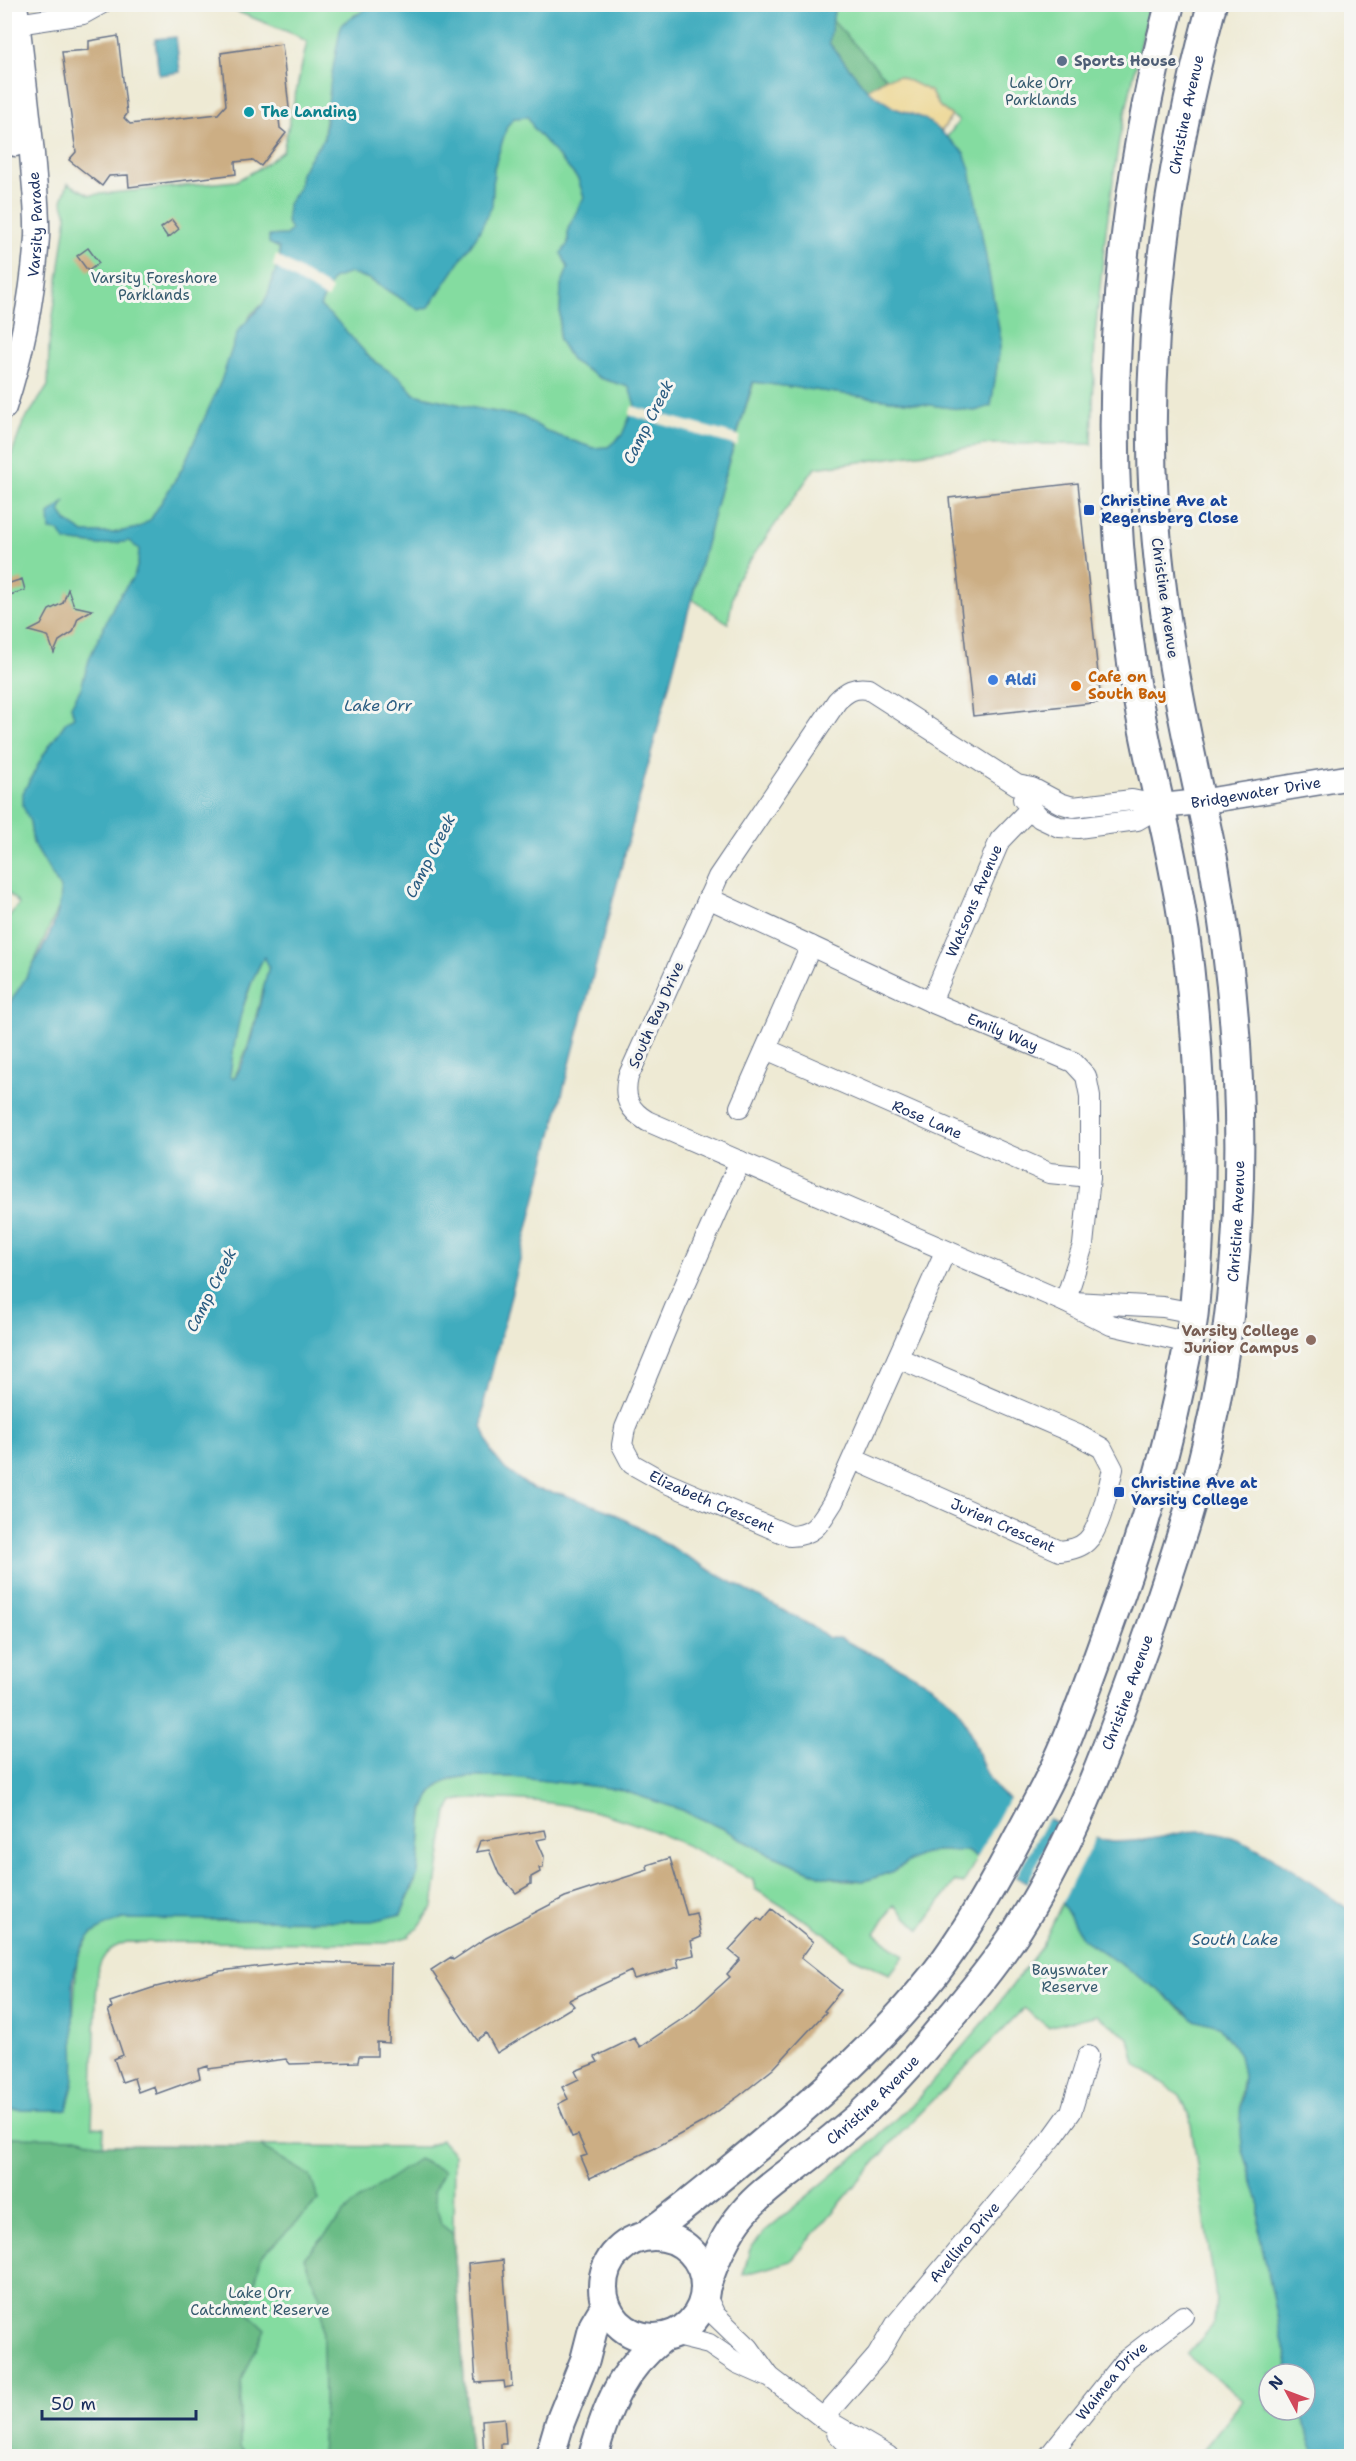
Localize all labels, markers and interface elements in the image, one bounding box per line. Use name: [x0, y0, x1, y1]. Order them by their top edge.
place label: Sports House: [1074, 51, 1177, 71]
street label: Christine Avenue: [1164, 53, 1209, 176]
marker: Sports House: [1055, 54, 1069, 68]
park label: Lake Orr Parklands: [1005, 73, 1077, 110]
place label: The Landing: [261, 102, 357, 122]
marker: The Landing: [242, 105, 256, 119]
street label: Varsity Parade: [23, 171, 47, 279]
park label: Varsity Foreshore Parklands: [91, 268, 217, 305]
water label: Camp Creek: [618, 377, 678, 467]
place label: Christine Ave at Regensberg Close: [1101, 491, 1239, 528]
marker: Christine Ave at Regensberg Close: [1082, 503, 1096, 517]
street label: Christine Avenue: [1147, 536, 1183, 660]
place label: Cafe on South Bay: [1088, 667, 1166, 704]
place label: Aldi: [1005, 670, 1036, 690]
marker: Aldi: [986, 673, 1000, 687]
marker: Cafe on South Bay: [1069, 679, 1083, 693]
water label: Lake Orr: [344, 695, 412, 716]
street label: Bridgewater Drive: [1190, 772, 1323, 813]
water label: Camp Creek: [400, 811, 460, 901]
street label: Watsons Avenue: [941, 842, 1007, 960]
street label: South Bay Drive: [623, 958, 689, 1072]
street label: Emily Way: [964, 1008, 1041, 1056]
street label: Rose Lane: [889, 1095, 965, 1144]
street label: Christine Avenue: [1223, 1160, 1249, 1283]
water label: Camp Creek: [181, 1245, 241, 1335]
place label: Varsity College Junior Campus: [1182, 1321, 1299, 1358]
marker: Varsity College Junior Campus: [1304, 1333, 1318, 1347]
street label: Elizabeth Crescent: [645, 1466, 778, 1538]
place label: Christine Ave at Varsity College: [1131, 1473, 1257, 1510]
marker: Christine Ave at Varsity College: [1112, 1485, 1126, 1499]
street label: Jurien Crescent: [947, 1494, 1058, 1558]
street label: Christine Avenue: [1097, 1632, 1158, 1753]
water label: South Lake: [1192, 1929, 1278, 1950]
park label: Bayswater Reserve: [1032, 1960, 1108, 1997]
street label: Christine Avenue: [822, 2051, 924, 2149]
street label: Avellino Drive: [925, 2198, 1004, 2287]
park label: Lake Orr Catchment Reserve: [190, 2283, 330, 2320]
street label: Waimea Drive: [1071, 2337, 1152, 2425]
north arrow: [1257, 2362, 1317, 2422]
text: N: [1264, 2371, 1288, 2394]
scale bar: [42, 2383, 196, 2421]
text: 50 m: [51, 2392, 96, 2416]

